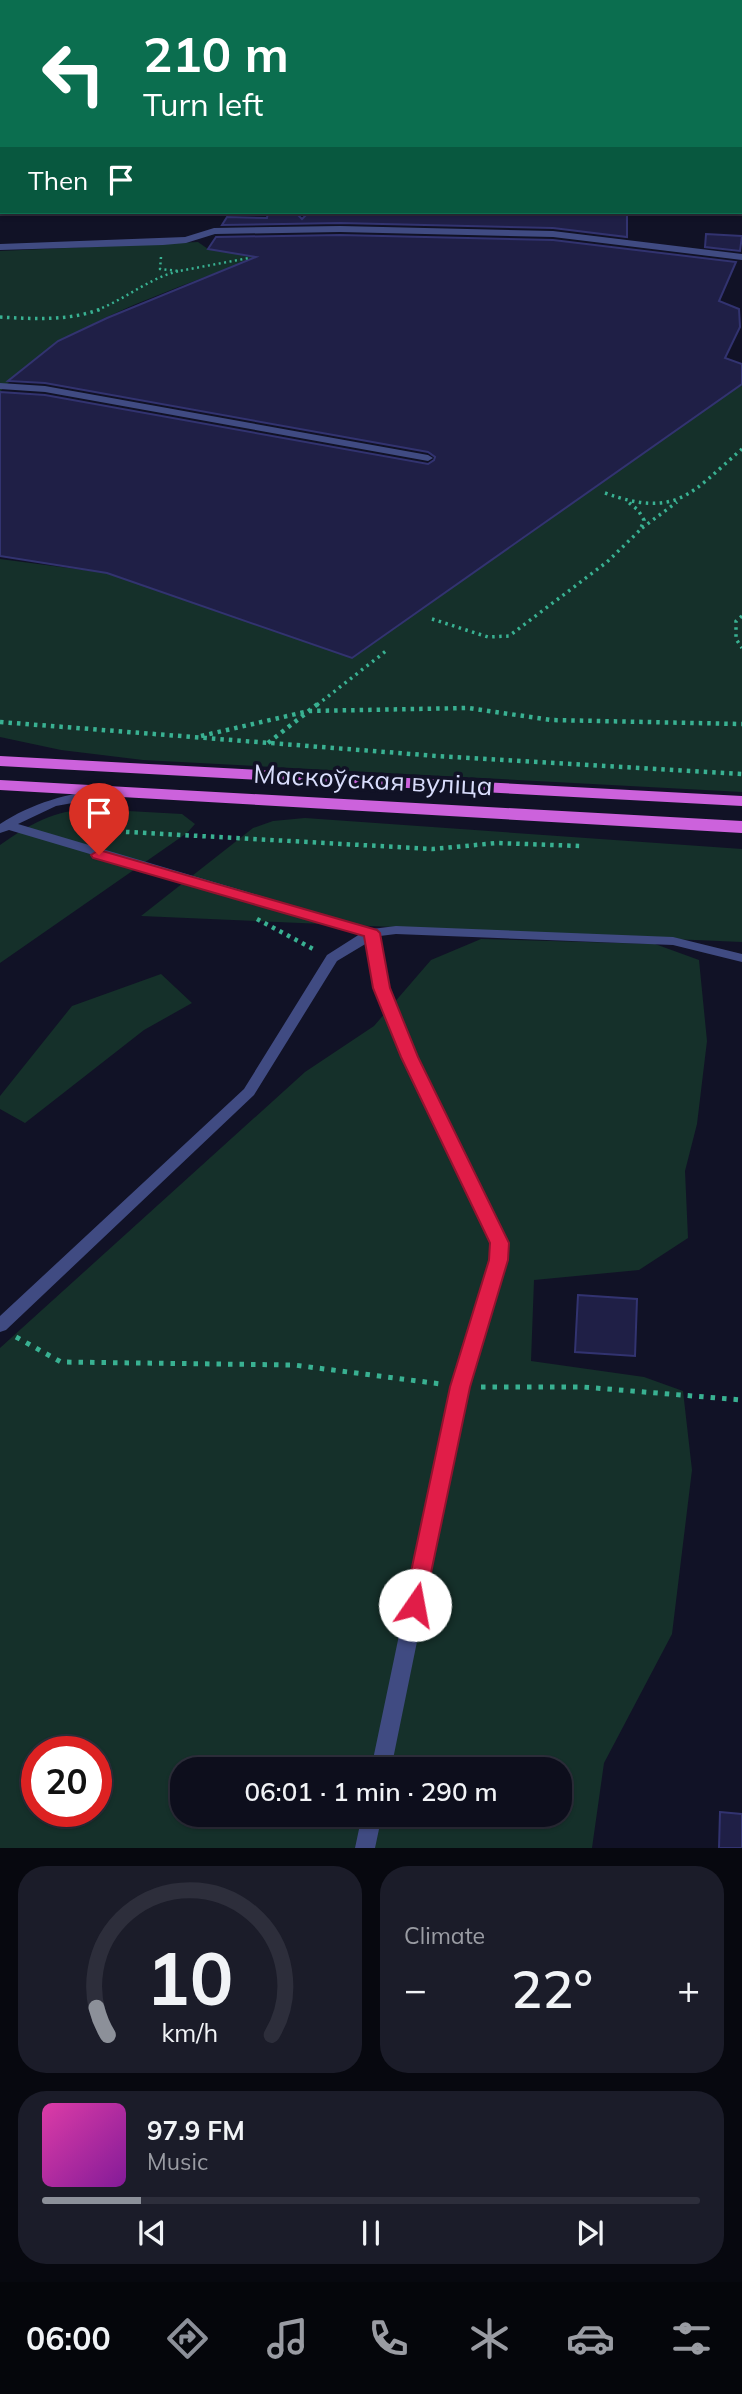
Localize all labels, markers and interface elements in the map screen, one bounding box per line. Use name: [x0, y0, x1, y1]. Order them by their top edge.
text: 210 m: [143, 23, 289, 84]
icon: left: [28, 28, 119, 119]
text: Turn left: [143, 84, 263, 124]
icon: arrive: [102, 161, 140, 199]
text: Then: [28, 164, 88, 197]
street label: Маскоўская вуліца: [253, 757, 493, 802]
pin: [69, 783, 129, 855]
icon: arrive: [80, 794, 118, 832]
position arrow: [378, 1568, 452, 1642]
speed limit sign: 20: [21, 1736, 112, 1827]
text: 06:01 · 1 min · 290 m: [244, 1775, 498, 1808]
text: Climate: [404, 1921, 485, 1950]
text: 10: [146, 1933, 234, 2024]
text: 22°: [511, 1956, 593, 2021]
text: −: [404, 1965, 427, 2013]
text: +: [677, 1965, 700, 2013]
text: km/h: [162, 2017, 218, 2048]
text: 97.9 FM: [147, 2114, 245, 2147]
text: Music: [147, 2147, 208, 2176]
icon: previous: [133, 2214, 171, 2252]
icon: pause: [352, 2214, 390, 2252]
icon: next: [571, 2214, 609, 2252]
icon: directions: [163, 2314, 212, 2363]
icon: music: [263, 2314, 312, 2363]
icon: phone: [364, 2314, 413, 2363]
icon: climate: [465, 2314, 514, 2363]
icon: car: [566, 2314, 615, 2363]
icon: filters: [667, 2314, 716, 2363]
text: 06:00: [26, 2318, 111, 2358]

